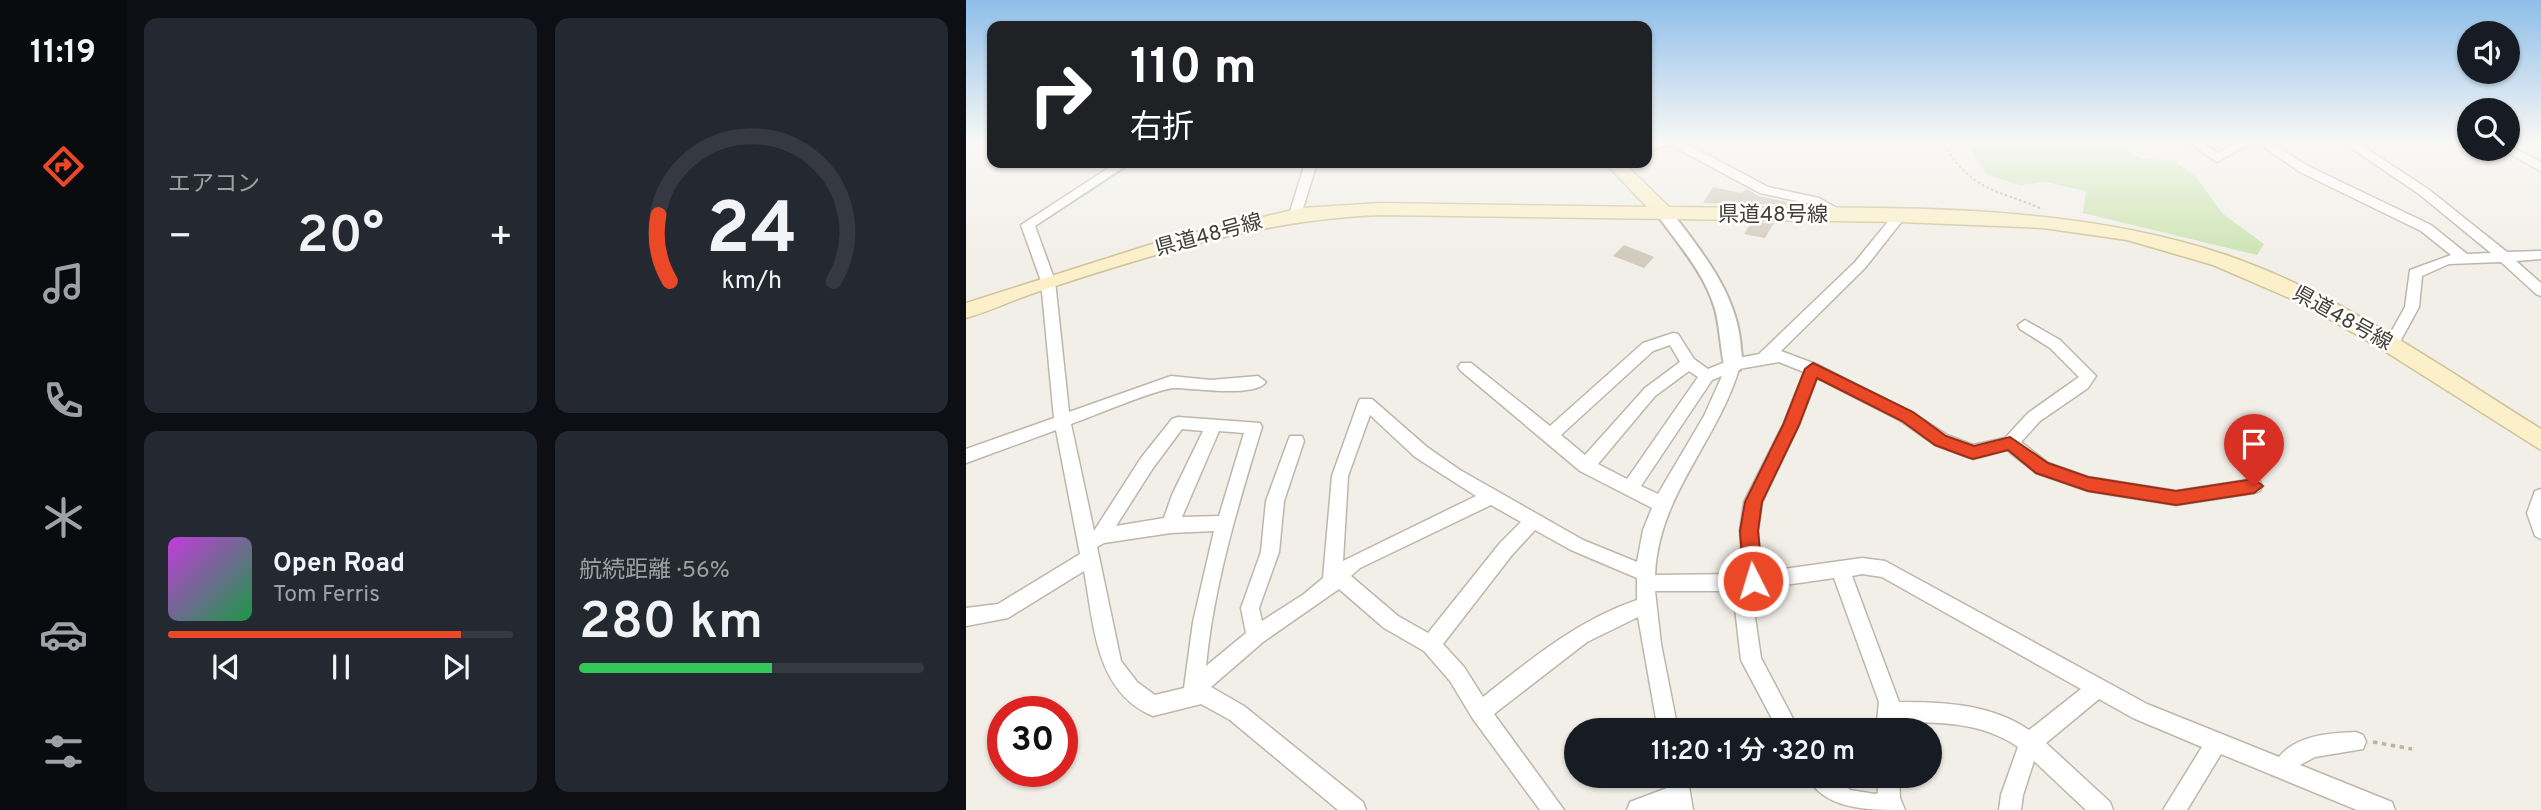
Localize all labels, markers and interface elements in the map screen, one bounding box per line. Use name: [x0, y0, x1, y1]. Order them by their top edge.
map controls: [2457, 21, 2520, 161]
button: sound: [2457, 21, 2520, 84]
text: 11:19: [30, 34, 96, 74]
text: 110 m: [1130, 39, 1257, 101]
icon: right: [1015, 49, 1106, 140]
button: search: [2457, 98, 2520, 161]
text: 右折: [1130, 109, 1194, 149]
icon: directions: [39, 142, 88, 191]
text: エアコン: [168, 171, 260, 200]
text: 24: [706, 188, 797, 280]
street label: 県道48号線: [1718, 202, 1828, 229]
text: 20°: [297, 205, 384, 271]
street label: 県道48号線: [1152, 209, 1266, 263]
text: −: [168, 214, 193, 263]
text: +: [488, 214, 513, 263]
icon: music: [39, 259, 88, 308]
text: km/h: [721, 266, 782, 298]
street label: 県道48号線: [2287, 281, 2397, 357]
icon: phone: [39, 376, 88, 425]
pin: [2224, 414, 2284, 486]
icon: arrive: [2235, 425, 2273, 463]
icon: climate: [39, 493, 88, 542]
position arrow: [1716, 544, 1790, 618]
text: Open Road: [273, 548, 405, 581]
text: 航続距離 · 56%: [579, 557, 730, 586]
text: Tom Ferris: [273, 581, 380, 610]
text: 280 km: [579, 591, 763, 657]
icon: car: [39, 610, 88, 659]
icon: previous: [207, 648, 245, 686]
icon: pause: [322, 648, 360, 686]
icon: next: [437, 648, 475, 686]
speed limit sign: 30: [987, 696, 1078, 787]
icon: filters: [39, 727, 88, 776]
text: 11:20 · 1 分 · 320 m: [1651, 736, 1855, 769]

